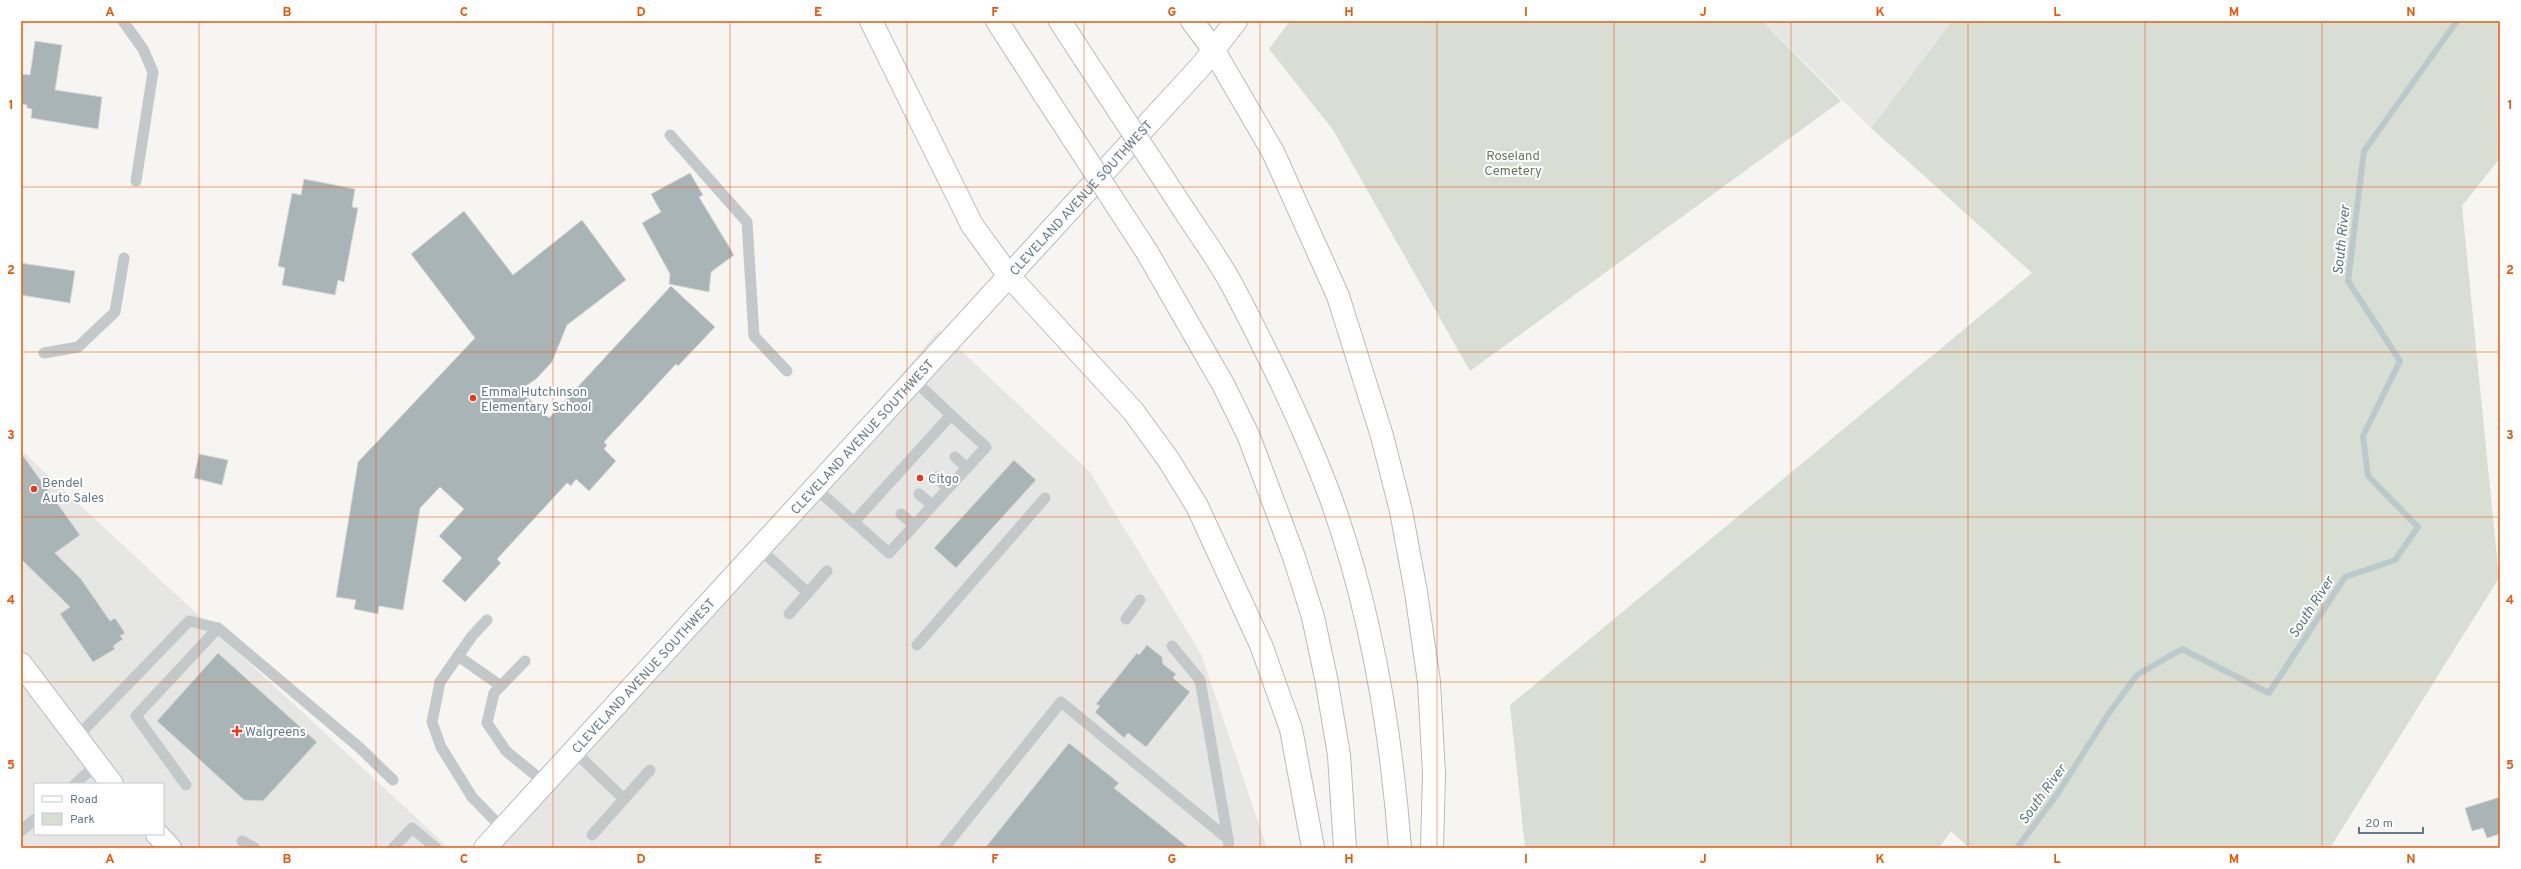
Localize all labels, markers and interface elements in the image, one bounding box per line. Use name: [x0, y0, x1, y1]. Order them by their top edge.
text: A: [105, 5, 115, 21]
text: B: [283, 5, 292, 21]
text: C: [460, 5, 468, 21]
text: D: [636, 5, 646, 21]
text: E: [814, 5, 822, 21]
text: F: [991, 5, 999, 21]
text: G: [1168, 5, 1177, 21]
text: H: [1344, 5, 1354, 21]
text: I: [1524, 5, 1528, 21]
text: J: [1699, 5, 1707, 21]
text: K: [1875, 5, 1885, 21]
text: L: [2053, 5, 2061, 21]
text: M: [2229, 5, 2239, 21]
text: N: [2406, 5, 2416, 21]
text: 1: [8, 98, 14, 114]
text: 1: [2507, 98, 2513, 114]
street label: CLEVELAND AVENUE SOUTHWEST: [1007, 118, 1157, 280]
park label: Roseland Cemetery: [1484, 149, 1542, 180]
water label: South River: [2330, 203, 2355, 276]
text: 2: [7, 263, 15, 279]
text: 2: [2506, 263, 2514, 279]
street label: CLEVELAND AVENUE SOUTHWEST: [788, 357, 938, 519]
place label: Emma Hutchinson Elementary School: [481, 385, 591, 416]
marker: Emma Hutchinson Elementary School: [468, 393, 478, 403]
text: 3: [7, 428, 15, 444]
text: 3: [2506, 428, 2514, 444]
place label: Citgo: [928, 472, 959, 488]
marker: Citgo: [915, 473, 925, 483]
place label: Bendel Auto Sales: [42, 476, 104, 507]
marker: Bendel Auto Sales: [29, 484, 39, 494]
water label: South River: [2286, 572, 2339, 642]
text: 4: [7, 593, 15, 609]
text: 4: [2506, 593, 2514, 609]
street label: CLEVELAND AVENUE SOUTHWEST: [569, 596, 720, 758]
place label: Walgreens: [245, 725, 306, 741]
marker: Walgreens: [232, 726, 242, 736]
text: 5: [7, 758, 15, 774]
text: 5: [2506, 758, 2514, 774]
water label: South River: [2016, 760, 2072, 828]
legend: [34, 783, 164, 835]
text: Road: [70, 792, 98, 808]
scale bar: [2359, 809, 2423, 835]
text: Park: [70, 812, 95, 828]
text: 20 m: [2365, 816, 2393, 832]
text: A: [105, 852, 115, 868]
text: B: [283, 852, 292, 868]
text: C: [460, 852, 468, 868]
text: D: [636, 852, 646, 868]
text: E: [814, 852, 822, 868]
text: F: [991, 852, 999, 868]
text: G: [1168, 852, 1177, 868]
text: H: [1344, 852, 1354, 868]
text: I: [1524, 852, 1528, 868]
text: J: [1699, 852, 1707, 868]
text: K: [1875, 852, 1885, 868]
text: L: [2053, 852, 2061, 868]
text: M: [2229, 852, 2239, 868]
text: N: [2406, 852, 2416, 868]

